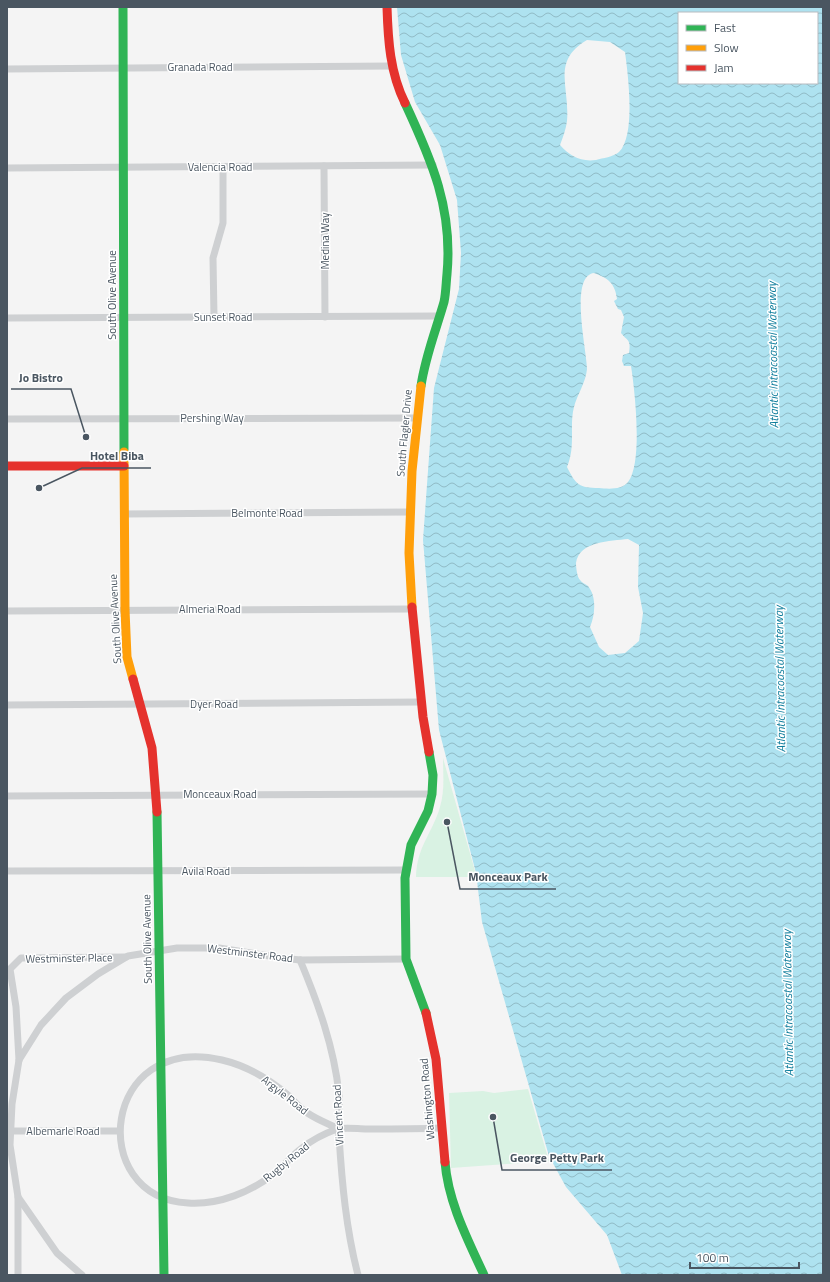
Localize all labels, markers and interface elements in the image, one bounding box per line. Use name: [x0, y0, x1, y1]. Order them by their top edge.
legend: [678, 12, 818, 84]
text: Fast: [714, 18, 737, 37]
text: Slow: [714, 38, 739, 57]
text: Jam: [714, 58, 734, 77]
street label: Granada Road: [167, 59, 233, 75]
street label: Valencia Road: [188, 159, 252, 175]
street label: Medina Way: [317, 212, 333, 270]
street label: South Olive Avenue: [104, 250, 120, 340]
water label: Atlantic Intracoastal Waterway: [762, 280, 783, 428]
street label: Sunset Road: [194, 309, 252, 325]
callout: Jo Bistro: [11, 365, 71, 389]
text: Jo Bistro: [19, 368, 63, 387]
street label: South Flagler Drive: [392, 388, 416, 477]
street label: Pershing Way: [180, 410, 244, 426]
callout: Hotel Biba: [82, 444, 151, 468]
text: Hotel Biba: [90, 446, 144, 465]
street label: Belmonte Road: [231, 505, 303, 521]
street label: South Olive Avenue: [105, 573, 125, 664]
street label: Almeria Road: [179, 601, 241, 617]
water label: Atlantic Intracoastal Waterway: [769, 604, 790, 752]
street label: Dyer Road: [190, 696, 238, 712]
street label: Monceaux Road: [183, 786, 257, 802]
street label: Avila Road: [182, 863, 230, 879]
callout: Monceaux Park: [460, 865, 556, 889]
text: Monceaux Park: [468, 867, 549, 886]
street label: South Olive Avenue: [138, 894, 156, 984]
water label: Atlantic Intracoastal Waterway: [777, 928, 798, 1076]
street label: Westminster Road: [206, 940, 294, 966]
street label: Westminster Place: [25, 949, 113, 967]
street label: Washington Road: [415, 1057, 439, 1140]
street label: Argyle Road: [258, 1072, 312, 1119]
street label: Vincent Road: [328, 1084, 348, 1146]
street label: Albemarle Road: [26, 1123, 100, 1139]
street label: Rugby Road: [259, 1138, 313, 1186]
callout: George Petty Park: [502, 1146, 612, 1170]
text: George Petty Park: [510, 1148, 605, 1167]
scale bar: [690, 1244, 799, 1270]
text: 100 m: [696, 1248, 729, 1267]

